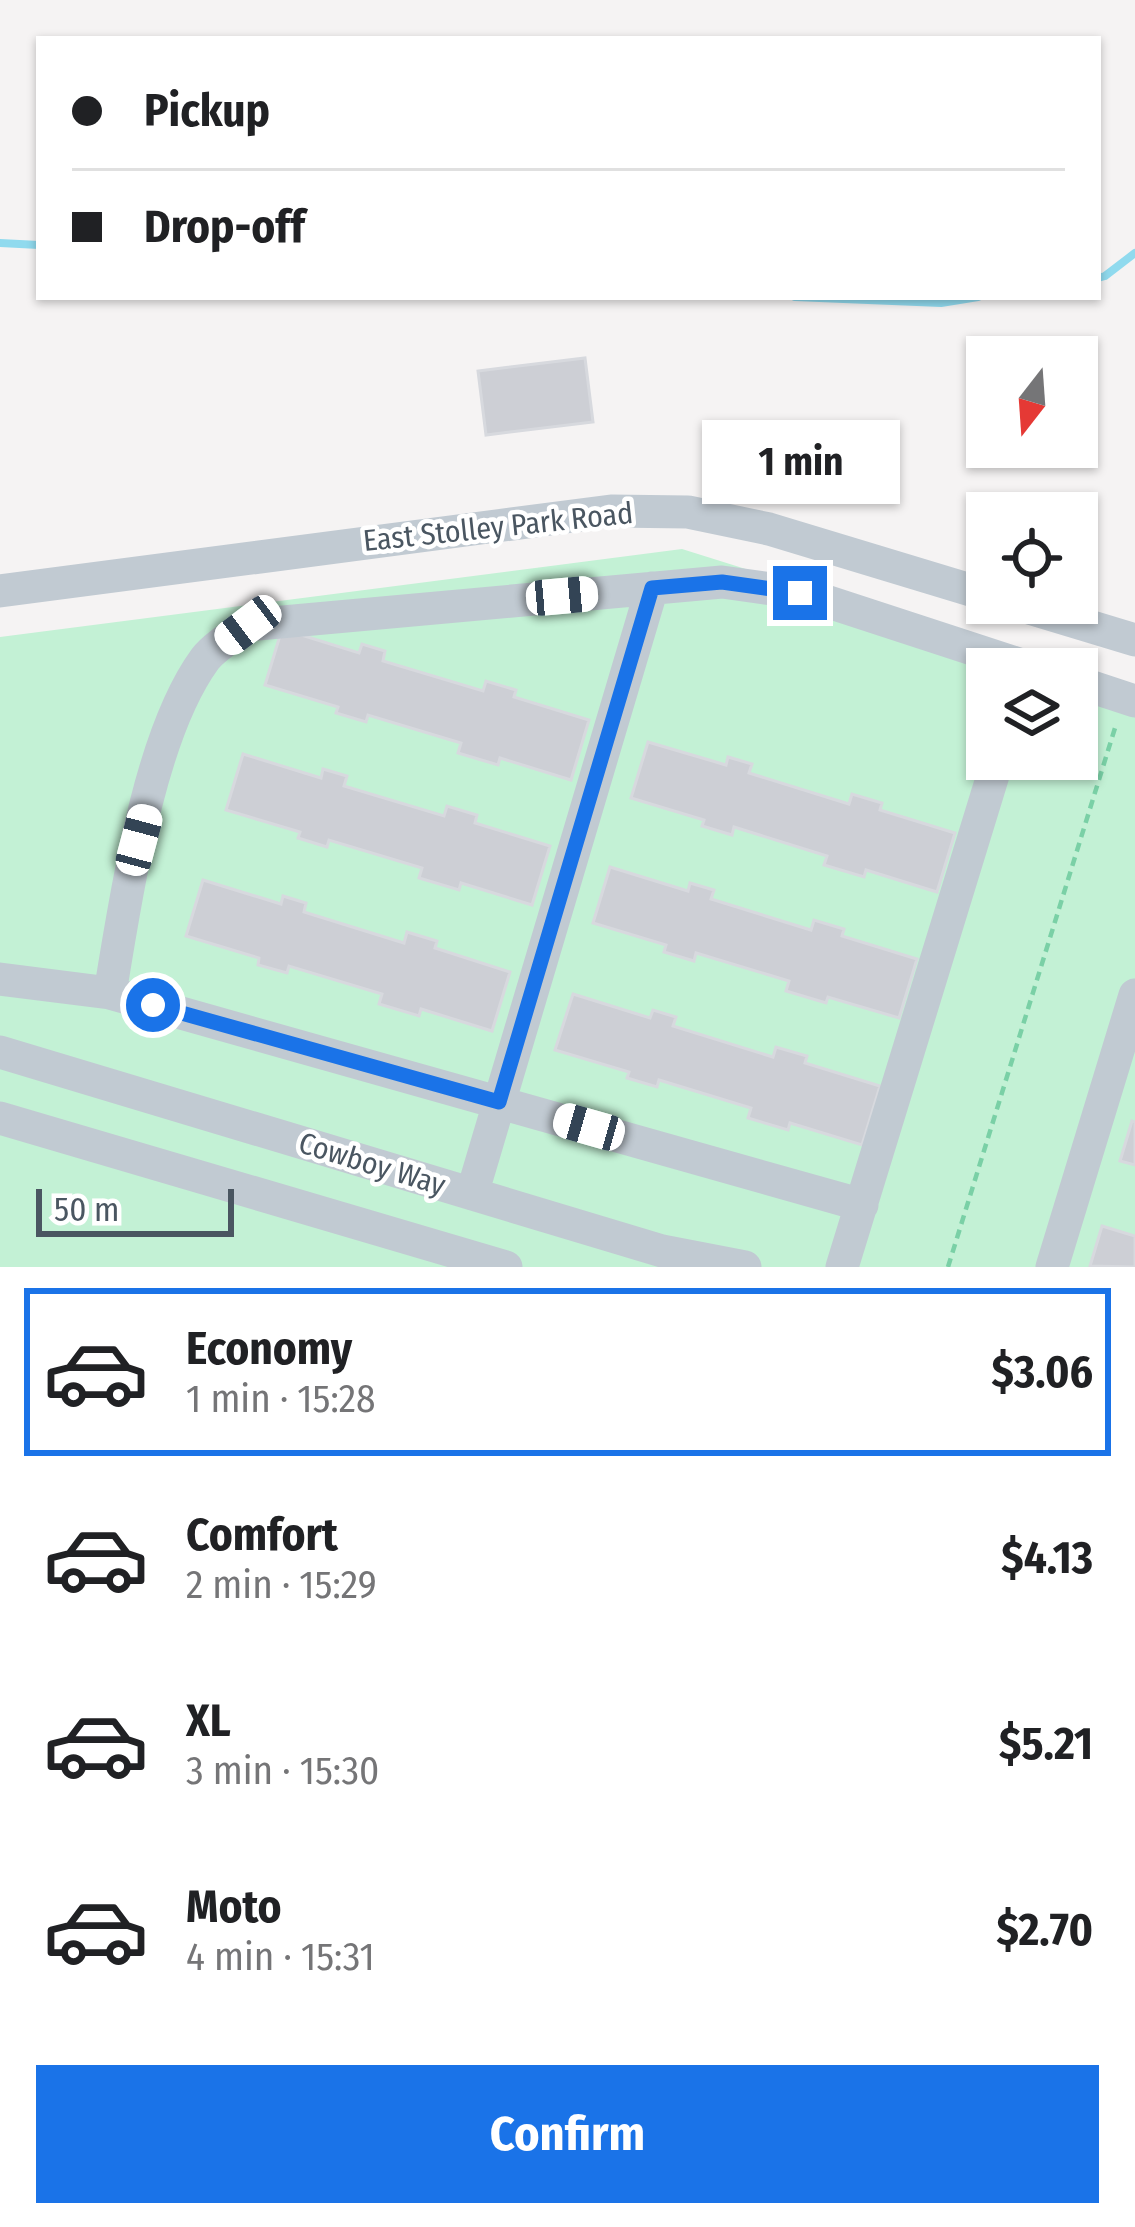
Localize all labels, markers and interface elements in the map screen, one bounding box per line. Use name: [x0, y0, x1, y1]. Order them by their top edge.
text: Pickup: [144, 84, 270, 138]
text: Drop-off: [144, 200, 305, 254]
north arrow: [966, 336, 1098, 468]
map controls: [966, 336, 1098, 780]
callout: 1 min: [701, 419, 899, 503]
text: 1 min: [759, 439, 843, 485]
button: locate: [966, 492, 1098, 624]
street label: East Stolley Park Road: [361, 495, 635, 559]
route end: [773, 566, 827, 620]
car: [525, 575, 599, 617]
car: [208, 589, 288, 661]
button: layers: [966, 648, 1098, 780]
car: [112, 801, 166, 879]
route start: [126, 978, 180, 1032]
car: [549, 1100, 629, 1154]
street label: Cowboy Way: [294, 1125, 450, 1204]
scale bar: [36, 1183, 234, 1236]
text: 50 m: [54, 1190, 119, 1230]
icon: car: [42, 1318, 150, 1426]
text: Economy: [186, 1322, 352, 1376]
text: $3.06: [992, 1345, 1093, 1399]
text: 1 min · 15:28: [186, 1376, 375, 1422]
icon: car: [42, 1504, 150, 1612]
text: Comfort: [186, 1508, 338, 1562]
text: $4.13: [1001, 1531, 1093, 1585]
text: 2 min · 15:29: [186, 1562, 377, 1608]
icon: car: [42, 1690, 150, 1798]
text: XL: [186, 1694, 231, 1748]
text: $5.21: [999, 1717, 1093, 1771]
text: 3 min · 15:30: [186, 1748, 379, 1794]
icon: car: [42, 1876, 150, 1984]
text: Moto: [186, 1880, 282, 1934]
text: $2.70: [997, 1903, 1093, 1957]
text: 4 min · 15:31: [186, 1934, 375, 1980]
button: Confirm: [36, 2065, 1099, 2203]

